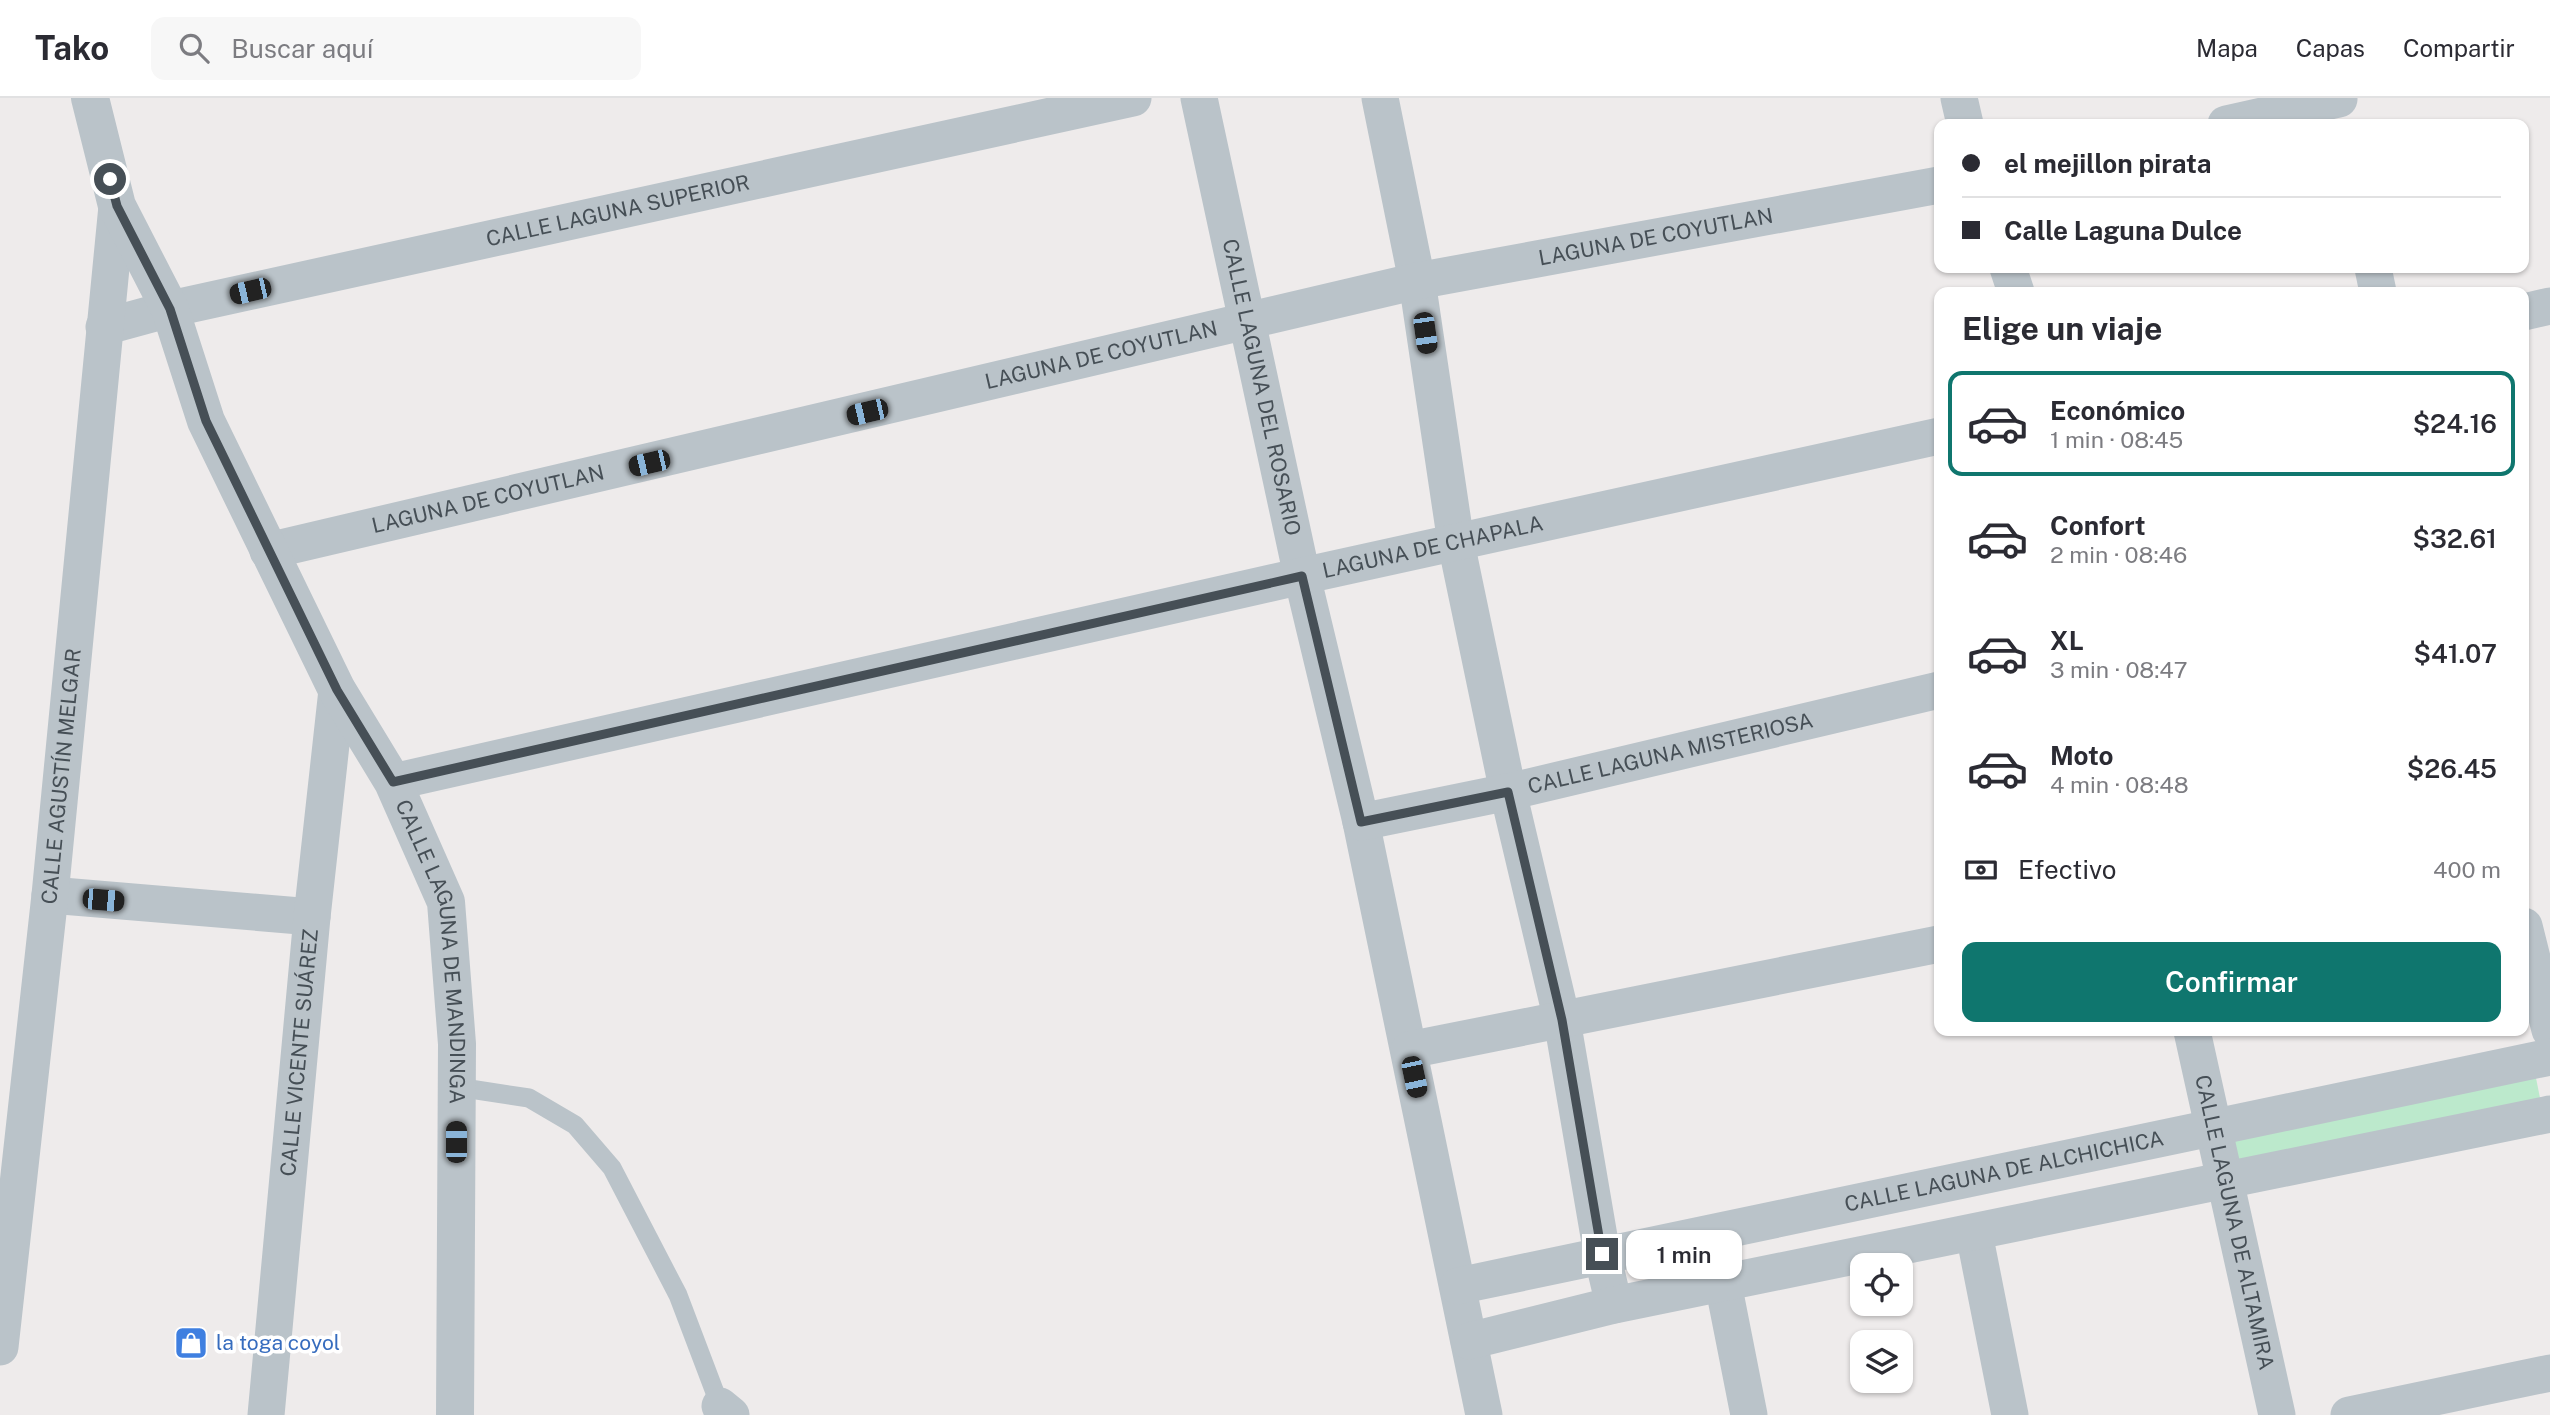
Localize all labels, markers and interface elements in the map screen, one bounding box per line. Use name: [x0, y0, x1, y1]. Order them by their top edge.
search box: [151, 17, 641, 80]
text: Tako: [35, 29, 109, 67]
icon: search: [175, 29, 213, 67]
text: Buscar aquí: [231, 33, 373, 64]
text: Mapa: [2196, 34, 2258, 62]
text: Capas: [2296, 34, 2365, 62]
text: Compartir: [2403, 34, 2515, 62]
text: el mejillon pirata: [2004, 148, 2211, 179]
route start: [94, 163, 126, 195]
street label: CALLE LAGUNA SUPERIOR: [484, 169, 752, 251]
street label: LAGUNA DE COYUTLAN: [1536, 203, 1775, 270]
text: Calle Laguna Dulce: [2004, 215, 2242, 246]
street label: CALLE LAGUNA DEL ROSARIO: [1218, 237, 1306, 538]
car: [228, 276, 273, 306]
text: Elige un viaje: [1962, 310, 2162, 347]
car: [1412, 311, 1439, 355]
street label: LAGUNA DE COYUTLAN: [982, 315, 1220, 394]
icon: car: [1966, 392, 2029, 455]
text: Económico: [2050, 395, 2185, 426]
car: [845, 397, 890, 427]
text: $24.16: [2413, 408, 2497, 439]
text: 1 min · 08:45: [2050, 426, 2183, 453]
car: [627, 448, 672, 478]
street label: LAGUNA DE COYUTLAN: [369, 459, 607, 538]
icon: car: [1966, 507, 2029, 570]
street label: LAGUNA DE CHAPALA: [1320, 510, 1545, 583]
text: Confort: [2050, 510, 2146, 541]
text: $32.61: [2413, 523, 2497, 554]
text: 2 min · 08:46: [2050, 541, 2187, 568]
icon: car: [1966, 622, 2029, 685]
text: XL: [2050, 625, 2084, 656]
text: $41.07: [2414, 638, 2497, 669]
street label: CALLE AGUSTÍN MELGAR: [36, 647, 86, 906]
text: 3 min · 08:47: [2050, 656, 2188, 683]
street label: CALLE LAGUNA MISTERIOSA: [1525, 707, 1816, 799]
icon: car: [1966, 737, 2029, 800]
text: Moto: [2050, 740, 2113, 771]
text: $26.45: [2407, 753, 2497, 784]
text: 4 min · 08:48: [2050, 771, 2189, 798]
street label: CALLE LAGUNA DE MANDINGA: [390, 796, 470, 1104]
icon: cash: [1962, 851, 2000, 889]
text: Efectivo: [2018, 854, 2116, 885]
text: 400 m: [2433, 856, 2501, 883]
car: [82, 888, 125, 912]
street label: CALLE VICENTE SUÁREZ: [275, 927, 323, 1178]
button: Confirmar: [1962, 942, 2501, 1022]
car: [1400, 1054, 1429, 1100]
street label: CALLE LAGUNA DE ALTAMIRA: [2190, 1072, 2280, 1372]
car: [446, 1121, 467, 1163]
street label: CALLE LAGUNA DE ALCHICHICA: [1842, 1125, 2166, 1217]
callout: 1 min: [1626, 1230, 1742, 1278]
route end: [1586, 1238, 1618, 1270]
text: 1 min: [1657, 1241, 1711, 1268]
map controls: [1850, 1253, 1913, 1393]
button: locate: [1850, 1253, 1913, 1316]
shop icon: la toga coyol: [172, 1324, 210, 1362]
place label: la toga coyol: [216, 1330, 340, 1355]
button: layers: [1850, 1330, 1913, 1393]

